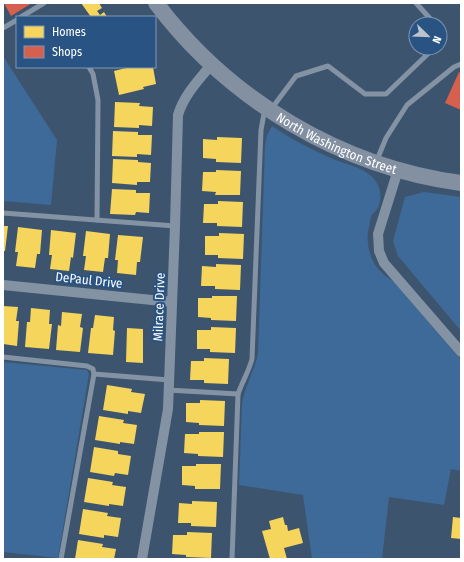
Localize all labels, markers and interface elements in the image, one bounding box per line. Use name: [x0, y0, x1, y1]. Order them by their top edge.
legend: [16, 16, 156, 68]
north arrow: [408, 16, 448, 56]
text: Homes: [52, 25, 86, 39]
text: N: [429, 34, 444, 45]
text: Shops: [52, 45, 82, 59]
street label: North Washington Street: [274, 109, 399, 177]
street label: DePaul Drive: [55, 269, 123, 291]
street label: Milrace Drive: [150, 272, 168, 342]

